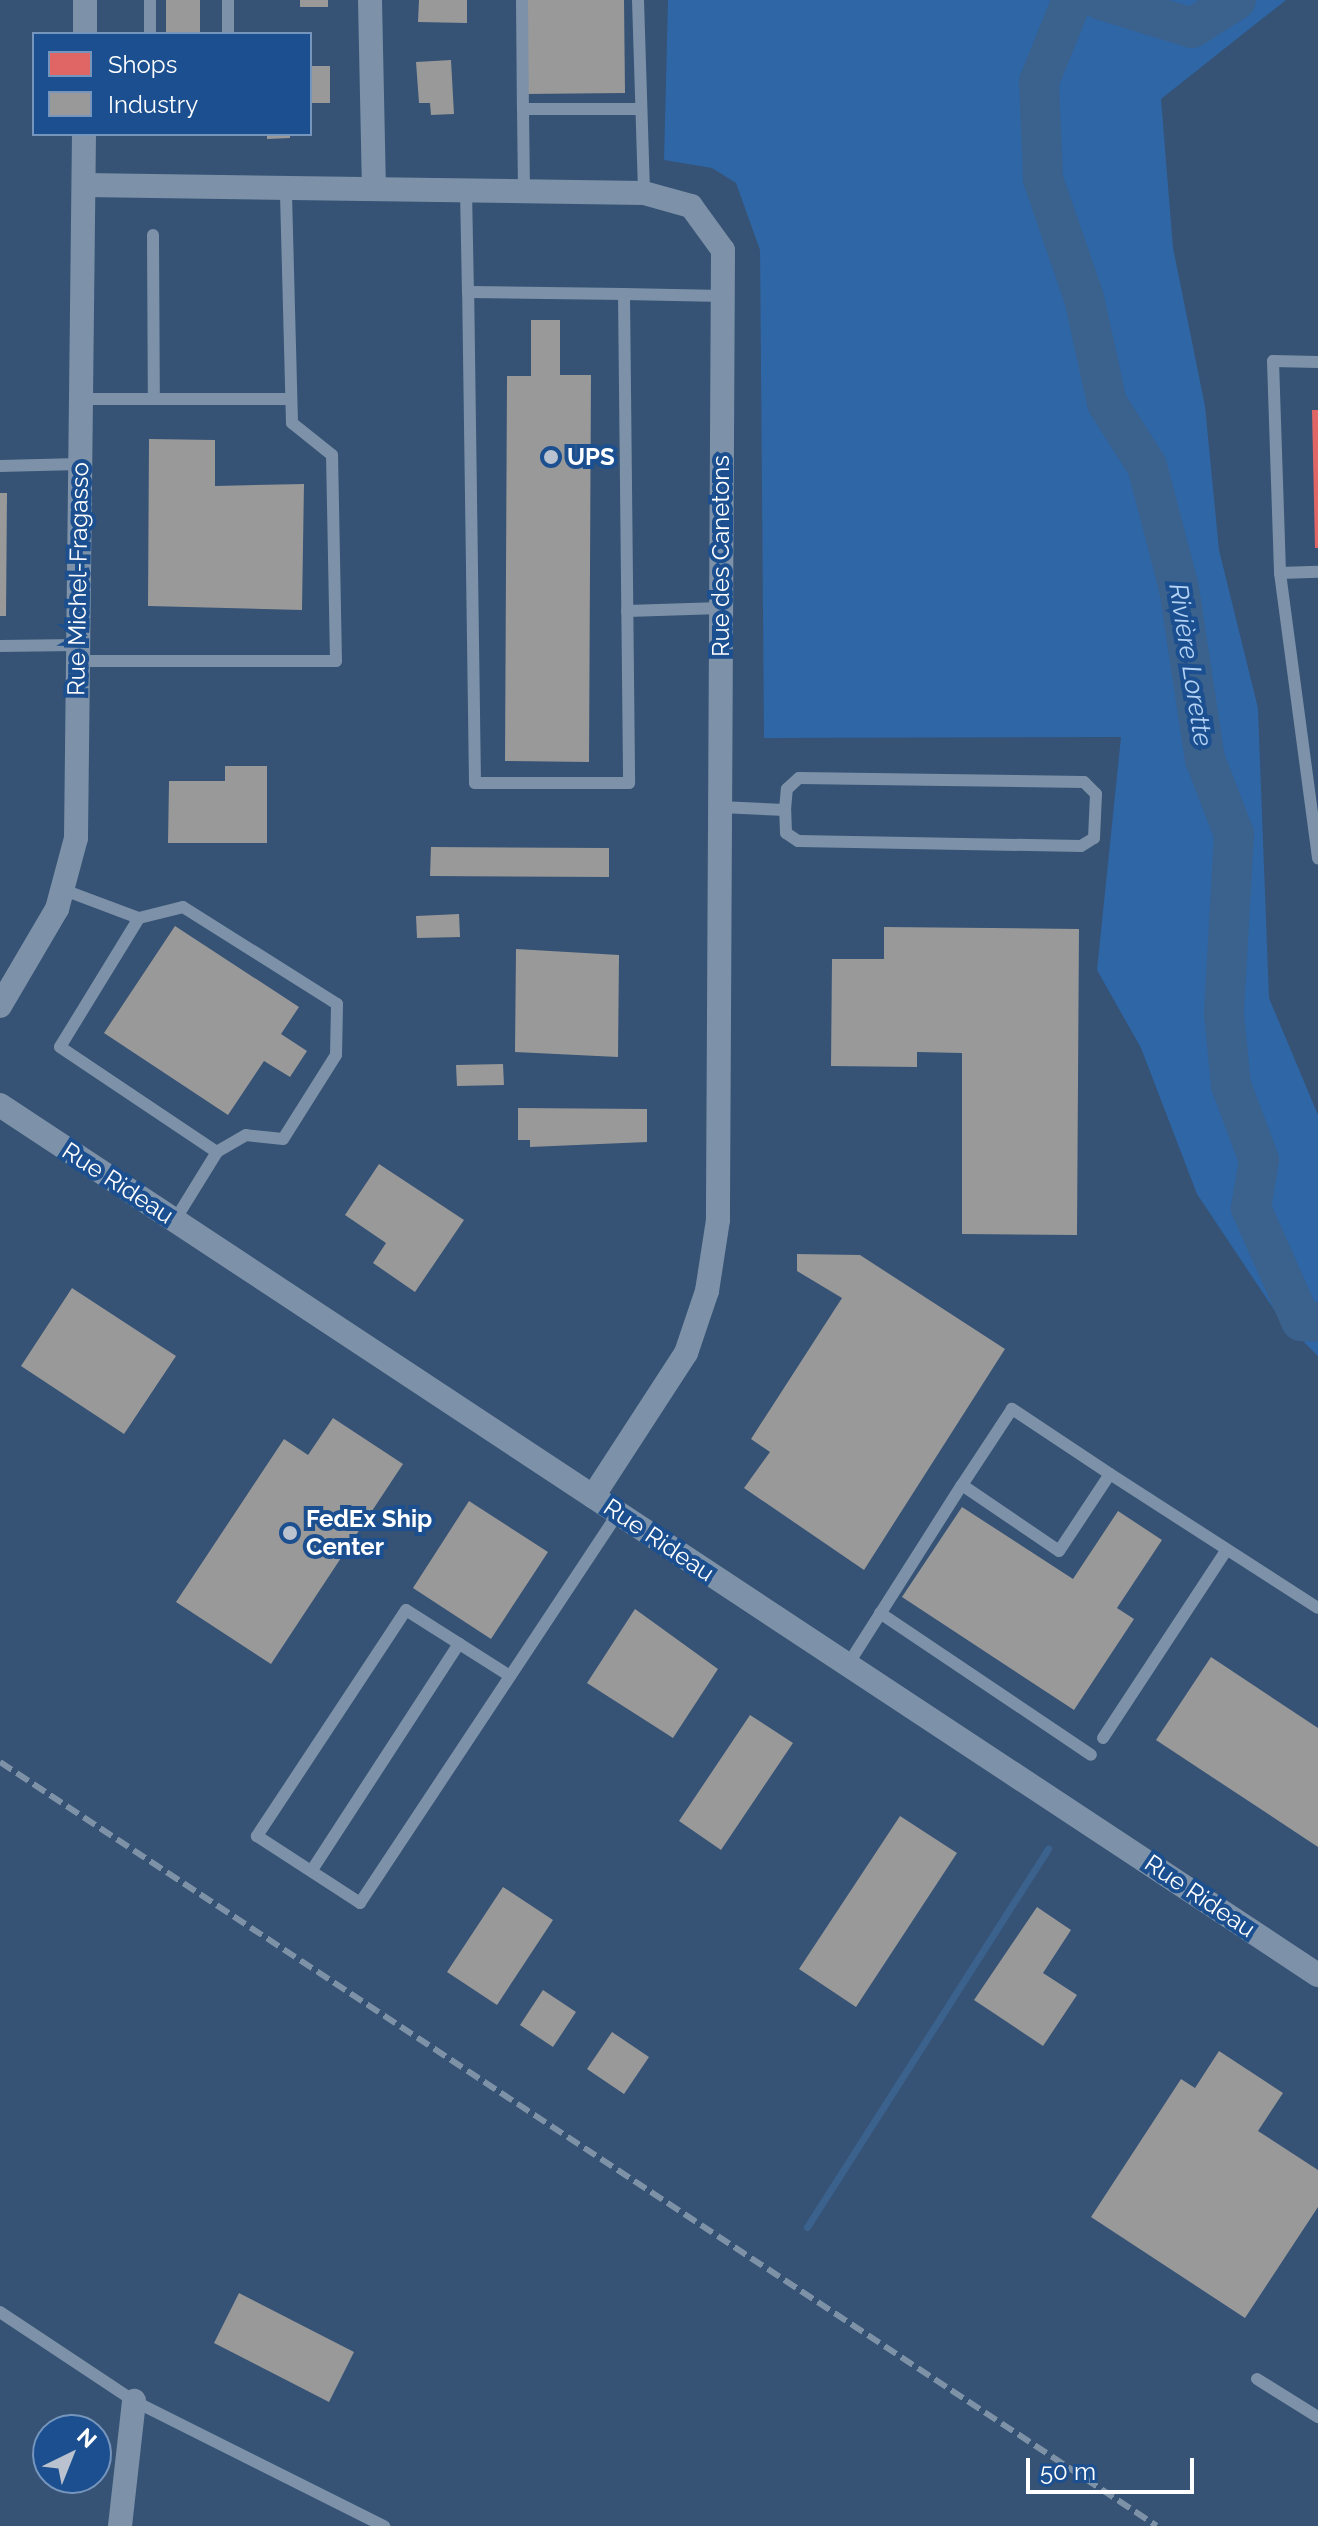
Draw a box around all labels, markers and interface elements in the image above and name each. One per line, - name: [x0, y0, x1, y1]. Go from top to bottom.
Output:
- legend: [32, 32, 312, 136]
- text: Shops: [108, 50, 177, 79]
- text: Industry: [108, 90, 198, 119]
- place label: UPS: [567, 443, 615, 471]
- marker: UPS: [542, 448, 560, 466]
- street label: Rue des Canetons: [707, 455, 735, 657]
- street label: Rue Michel-Fragasso: [62, 462, 94, 696]
- water label: Rivière Lorette: [1162, 581, 1218, 749]
- street label: Rue Rideau: [57, 1136, 179, 1230]
- street label: Rue Rideau: [598, 1493, 720, 1587]
- place label: FedEx Ship Center: [306, 1505, 432, 1561]
- marker: FedEx Ship Center: [281, 1524, 299, 1542]
- street label: Rue Rideau: [1139, 1849, 1261, 1943]
- north arrow: [32, 2414, 112, 2494]
- text: N: [72, 2423, 102, 2453]
- scale bar: [1030, 2442, 1198, 2492]
- text: 50 m: [1040, 2457, 1096, 2486]

